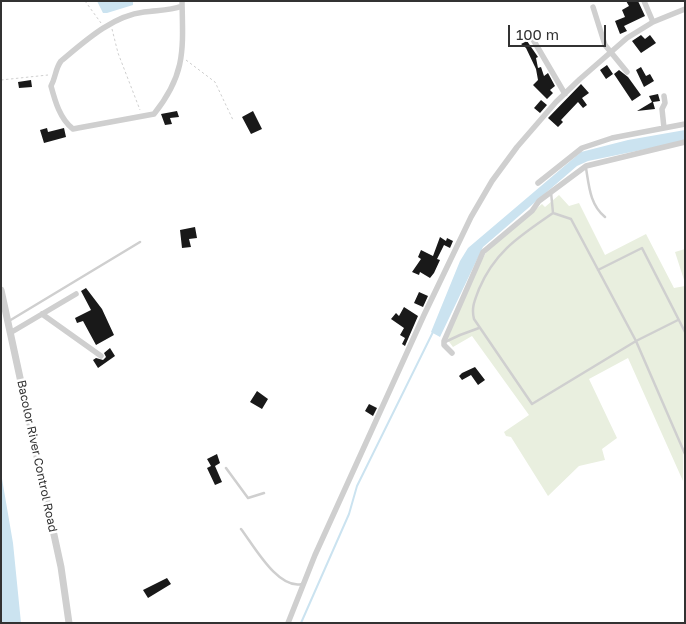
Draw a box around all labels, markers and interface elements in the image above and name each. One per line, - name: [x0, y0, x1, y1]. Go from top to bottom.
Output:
- scale bar: [511, 15, 608, 47]
- text: 100 m: [516, 25, 559, 43]
- street label: Bacolor River Control Road: [14, 379, 60, 533]

